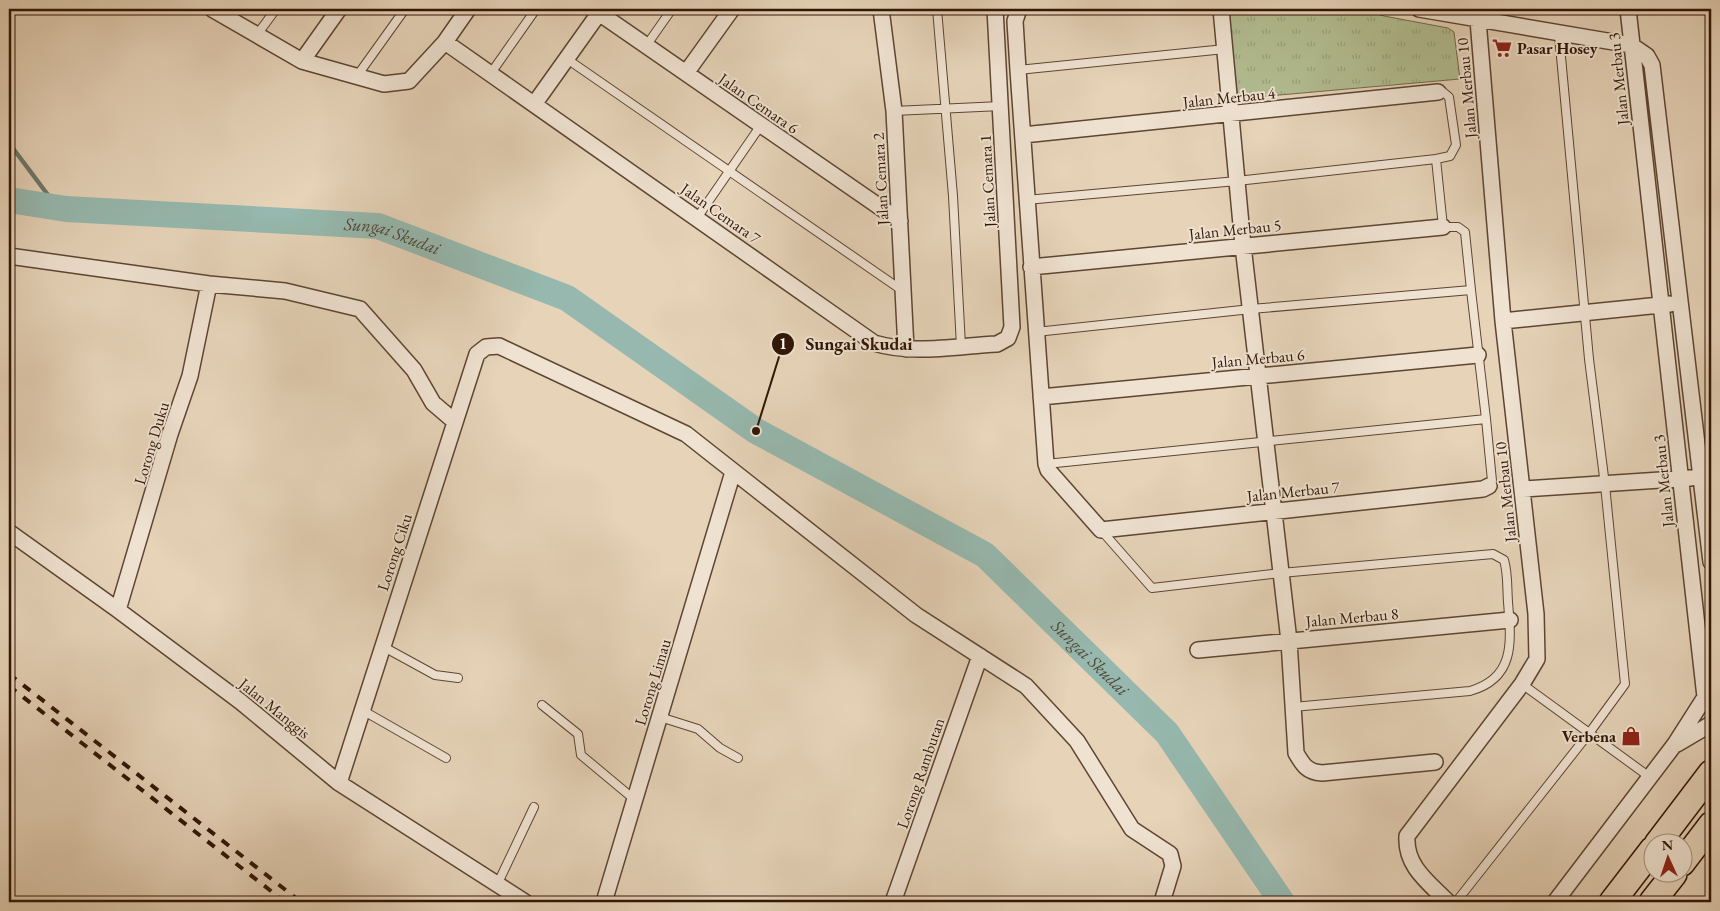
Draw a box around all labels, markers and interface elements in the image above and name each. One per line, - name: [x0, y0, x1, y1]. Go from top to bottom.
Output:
- street label: Jalan Merbau 3: [1603, 31, 1634, 128]
- street label: Jalan Merbau 10: [1452, 37, 1482, 141]
- supermarket icon: Pasar Hosey: [1491, 37, 1513, 59]
- place label: Pasar Hosey: [1517, 38, 1598, 59]
- street label: Jalan Cemara 6: [713, 67, 803, 139]
- street label: Jalan Merbau 4: [1180, 82, 1277, 113]
- street label: Jalan Cemara 2: [868, 132, 894, 228]
- street label: Jalan Cemara 1: [975, 134, 1001, 230]
- street label: Jalan Cemara 7: [675, 177, 765, 249]
- water label: Sungai Skudai: [342, 212, 444, 260]
- street label: Jalan Merbau 5: [1186, 214, 1282, 245]
- callout: Sungai Skudai: [770, 327, 922, 360]
- text: Sungai Skudai: [805, 332, 913, 355]
- text: 1: [779, 334, 787, 353]
- street label: Jalan Merbau 6: [1209, 344, 1306, 373]
- street label: Lorong Duku: [129, 399, 174, 487]
- street label: Jalan Merbau 3: [1648, 433, 1679, 530]
- street label: Jalan Merbau 10: [1490, 440, 1521, 545]
- street label: Jalan Merbau 7: [1244, 476, 1341, 507]
- street label: Lorong Ciku: [372, 510, 417, 594]
- street label: Jalan Merbau 8: [1303, 603, 1400, 632]
- water label: Sungai Skudai: [1046, 614, 1135, 701]
- street label: Lorong Limau: [629, 636, 676, 728]
- street label: Jalan Manggis: [233, 672, 315, 743]
- street label: Lorong Rambutan: [892, 714, 949, 831]
- shop icon: Verbena: [1620, 725, 1642, 747]
- place label: Verbena: [1562, 726, 1617, 747]
- north arrow: [1642, 834, 1692, 884]
- text: N: [1661, 836, 1674, 854]

